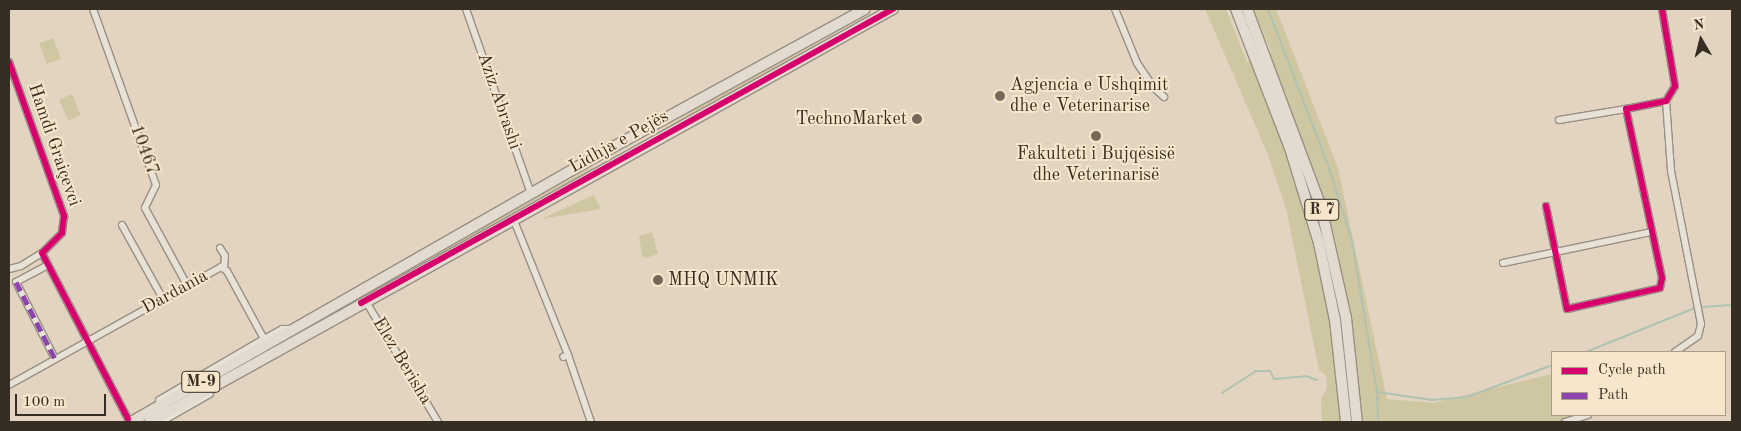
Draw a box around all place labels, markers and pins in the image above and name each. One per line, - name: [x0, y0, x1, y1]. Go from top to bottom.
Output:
- place label: Agjencia e Ushqimit dhe e Veterinarise: [1010, 75, 1168, 118]
- marker: Agjencia e Ushqimit dhe e Veterinarise: [994, 90, 1006, 102]
- place label: TechnoMarket: [796, 108, 907, 130]
- marker: TechnoMarket: [911, 113, 923, 125]
- marker: Fakulteti i Bujqësisë dhe Veterinarisë: [1090, 130, 1102, 142]
- place label: Fakulteti i Bujqësisë dhe Veterinarisë: [1017, 144, 1175, 186]
- place label: MHQ UNMIK: [668, 269, 779, 291]
- marker: MHQ UNMIK: [652, 274, 664, 286]

